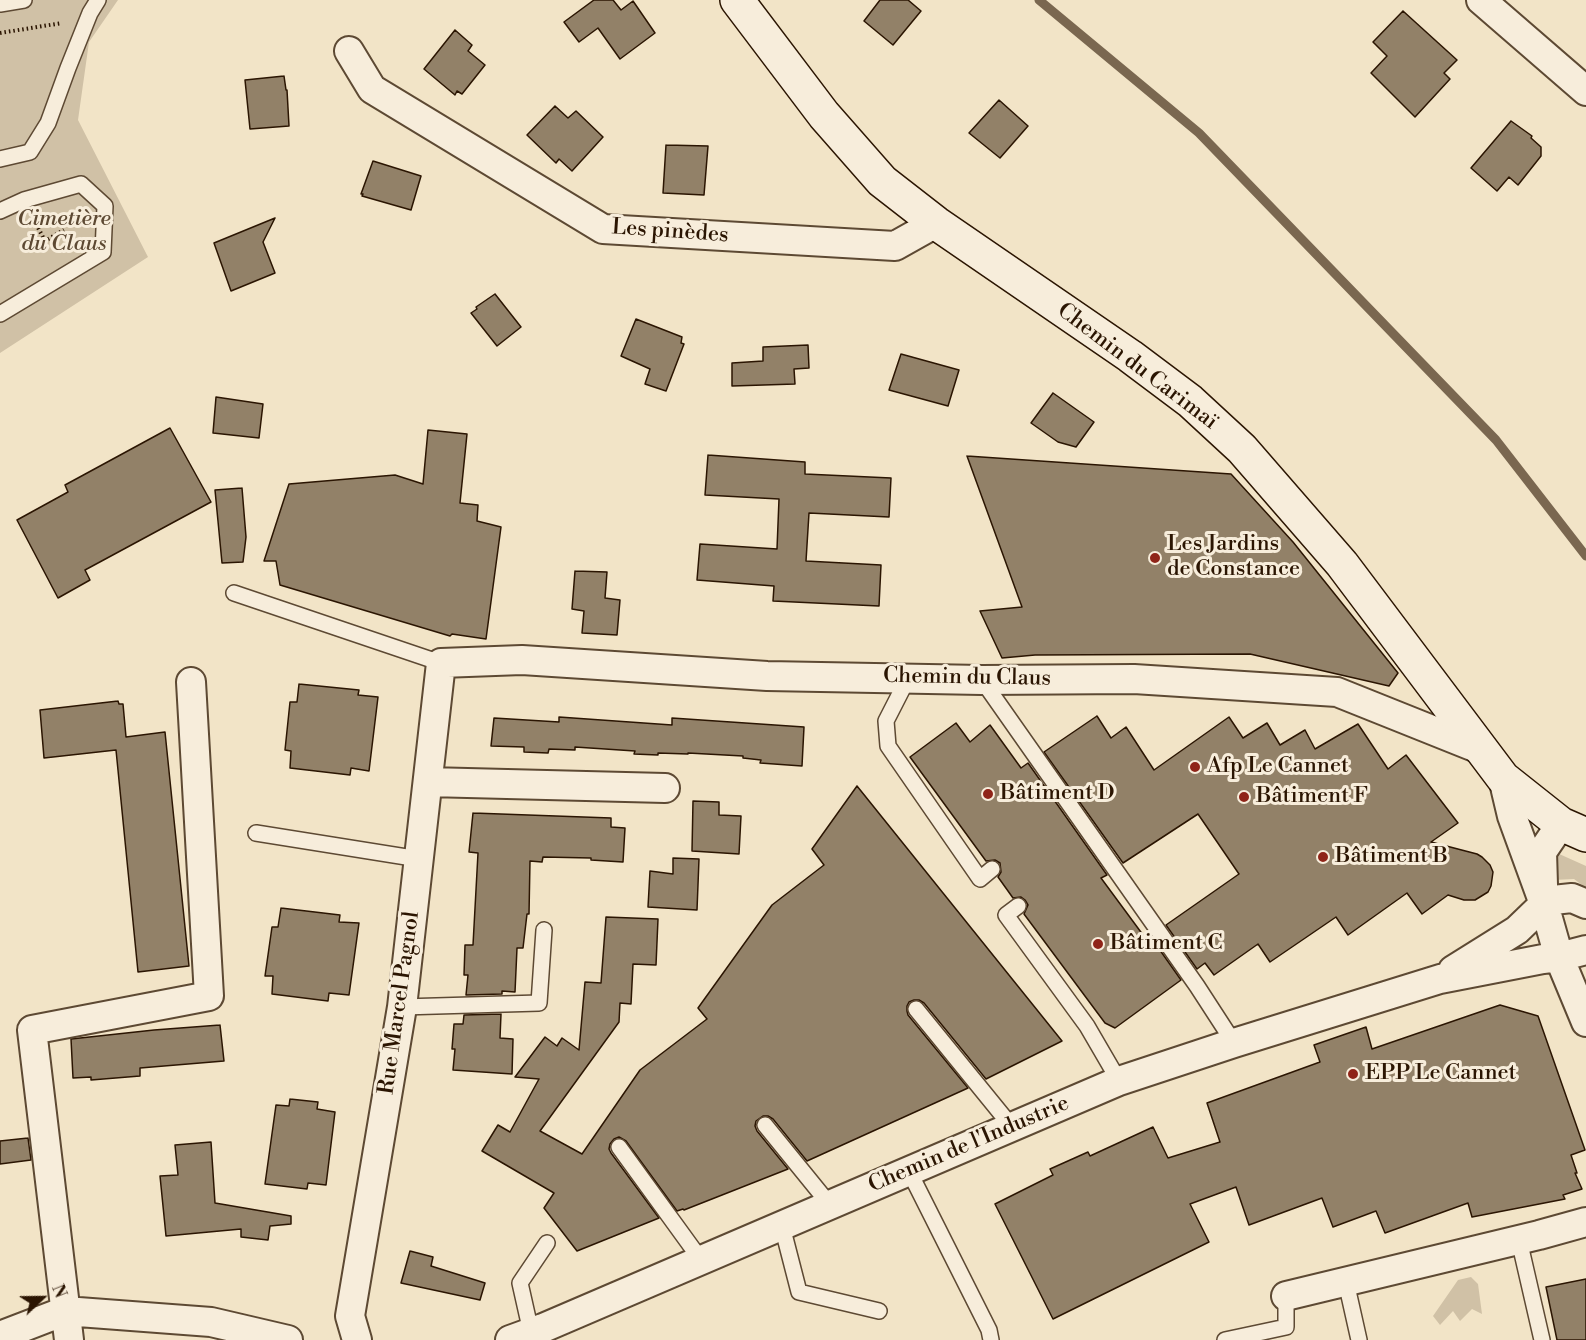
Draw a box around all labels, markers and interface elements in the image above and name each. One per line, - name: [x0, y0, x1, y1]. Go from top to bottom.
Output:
- park label: Cimetière du Claus: [17, 207, 111, 258]
- street label: Les pinèdes: [611, 215, 729, 249]
- street label: Chemin du Carimaï: [1052, 298, 1222, 436]
- place label: Les Jardins de Constance: [1167, 532, 1300, 584]
- marker: Les Jardins de Constance: [1148, 551, 1162, 565]
- street label: Chemin du Claus: [883, 663, 1051, 693]
- place label: Afp Le Cannet: [1207, 754, 1349, 780]
- marker: Afp Le Cannet: [1188, 760, 1202, 774]
- place label: Bâtiment D: [1000, 781, 1115, 807]
- place label: Bâtiment F: [1256, 784, 1368, 810]
- marker: Bâtiment D: [981, 787, 995, 801]
- marker: Bâtiment F: [1237, 790, 1251, 804]
- place label: Bâtiment B: [1335, 844, 1448, 870]
- marker: Bâtiment B: [1316, 850, 1330, 864]
- street label: Rue Marcel Pagnol: [374, 910, 426, 1096]
- place label: Bâtiment C: [1110, 931, 1223, 957]
- marker: Bâtiment C: [1091, 937, 1105, 951]
- place label: EPP Le Cannet: [1365, 1061, 1516, 1087]
- marker: EPP Le Cannet: [1346, 1067, 1360, 1081]
- street label: Chemin de l'Industrie: [865, 1091, 1073, 1199]
- north arrow: [12, 1268, 72, 1328]
- text: N: [47, 1282, 70, 1301]

